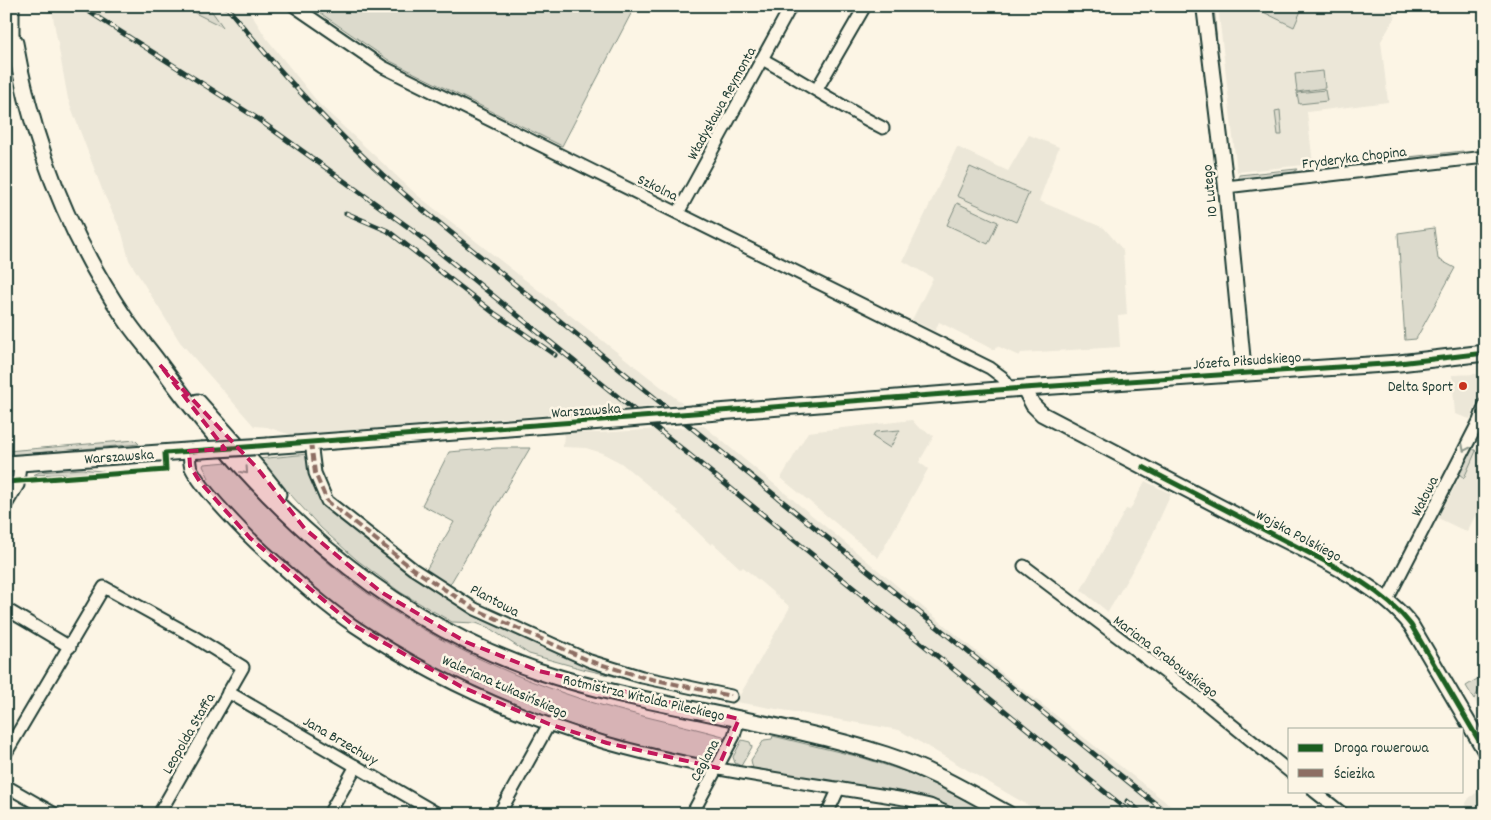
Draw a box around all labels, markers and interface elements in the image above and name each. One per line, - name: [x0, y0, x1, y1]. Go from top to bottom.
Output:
- street label: Władysława Reymonta: [683, 43, 763, 165]
- street label: Fryderyka Chopina: [1301, 142, 1409, 176]
- street label: 10 Lutego: [1197, 163, 1225, 218]
- street label: Szkolna: [633, 170, 682, 208]
- street label: Józefa Piłsudskiego: [1192, 347, 1302, 377]
- place label: Delta Sport: [1388, 377, 1453, 399]
- marker: Delta Sport: [1457, 380, 1469, 392]
- street label: Warszawska: [551, 399, 622, 425]
- one-way arrow: [1461, 443, 1472, 452]
- street label: Warszawska: [84, 445, 155, 471]
- one-way arrow: [239, 466, 248, 475]
- street label: Wałowa: [1406, 472, 1446, 521]
- street label: Wojska Polskiego: [1251, 505, 1345, 569]
- street label: Plantowa: [465, 580, 524, 624]
- street label: Mariana Grabowskiego: [1108, 611, 1222, 705]
- street label: Waleriana Łukasińskiego: [438, 650, 571, 726]
- street label: Rotmistrza Witolda Pileckiego: [561, 670, 727, 728]
- street label: Leopolda Staffa: [158, 688, 222, 779]
- street label: Jana Brzechwy: [298, 711, 382, 773]
- legend: [1288, 728, 1464, 792]
- street label: Ceglana: [685, 735, 727, 786]
- text: Droga rowerowa: [1334, 738, 1429, 760]
- text: Ścieżka: [1334, 764, 1375, 786]

